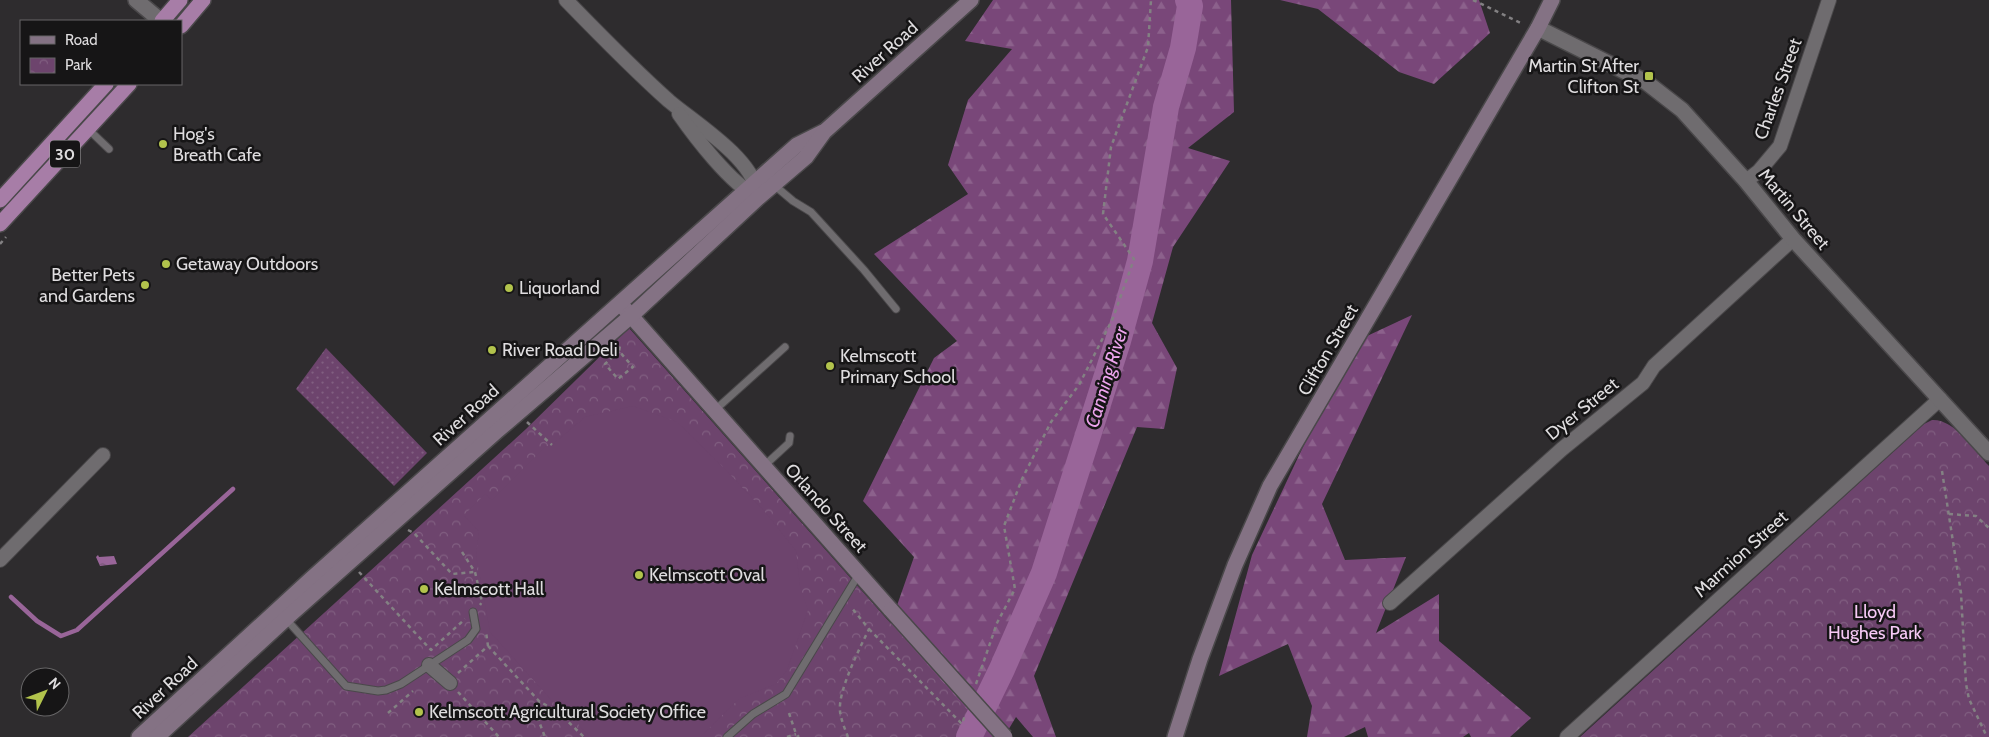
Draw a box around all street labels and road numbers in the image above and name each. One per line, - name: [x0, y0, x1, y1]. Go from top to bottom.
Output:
- street label: River Road: [847, 17, 923, 87]
- street label: Charles Street: [1749, 35, 1807, 143]
- road number: 30: [50, 140, 80, 168]
- street label: Martin Street: [1754, 164, 1834, 254]
- street label: Clifton Street: [1293, 301, 1363, 399]
- street label: Dyer Street: [1541, 373, 1623, 445]
- street label: River Road: [428, 380, 504, 450]
- street label: Orlando Street: [780, 459, 872, 557]
- street label: Marmion Street: [1690, 506, 1792, 602]
- street label: River Road: [128, 652, 202, 724]

